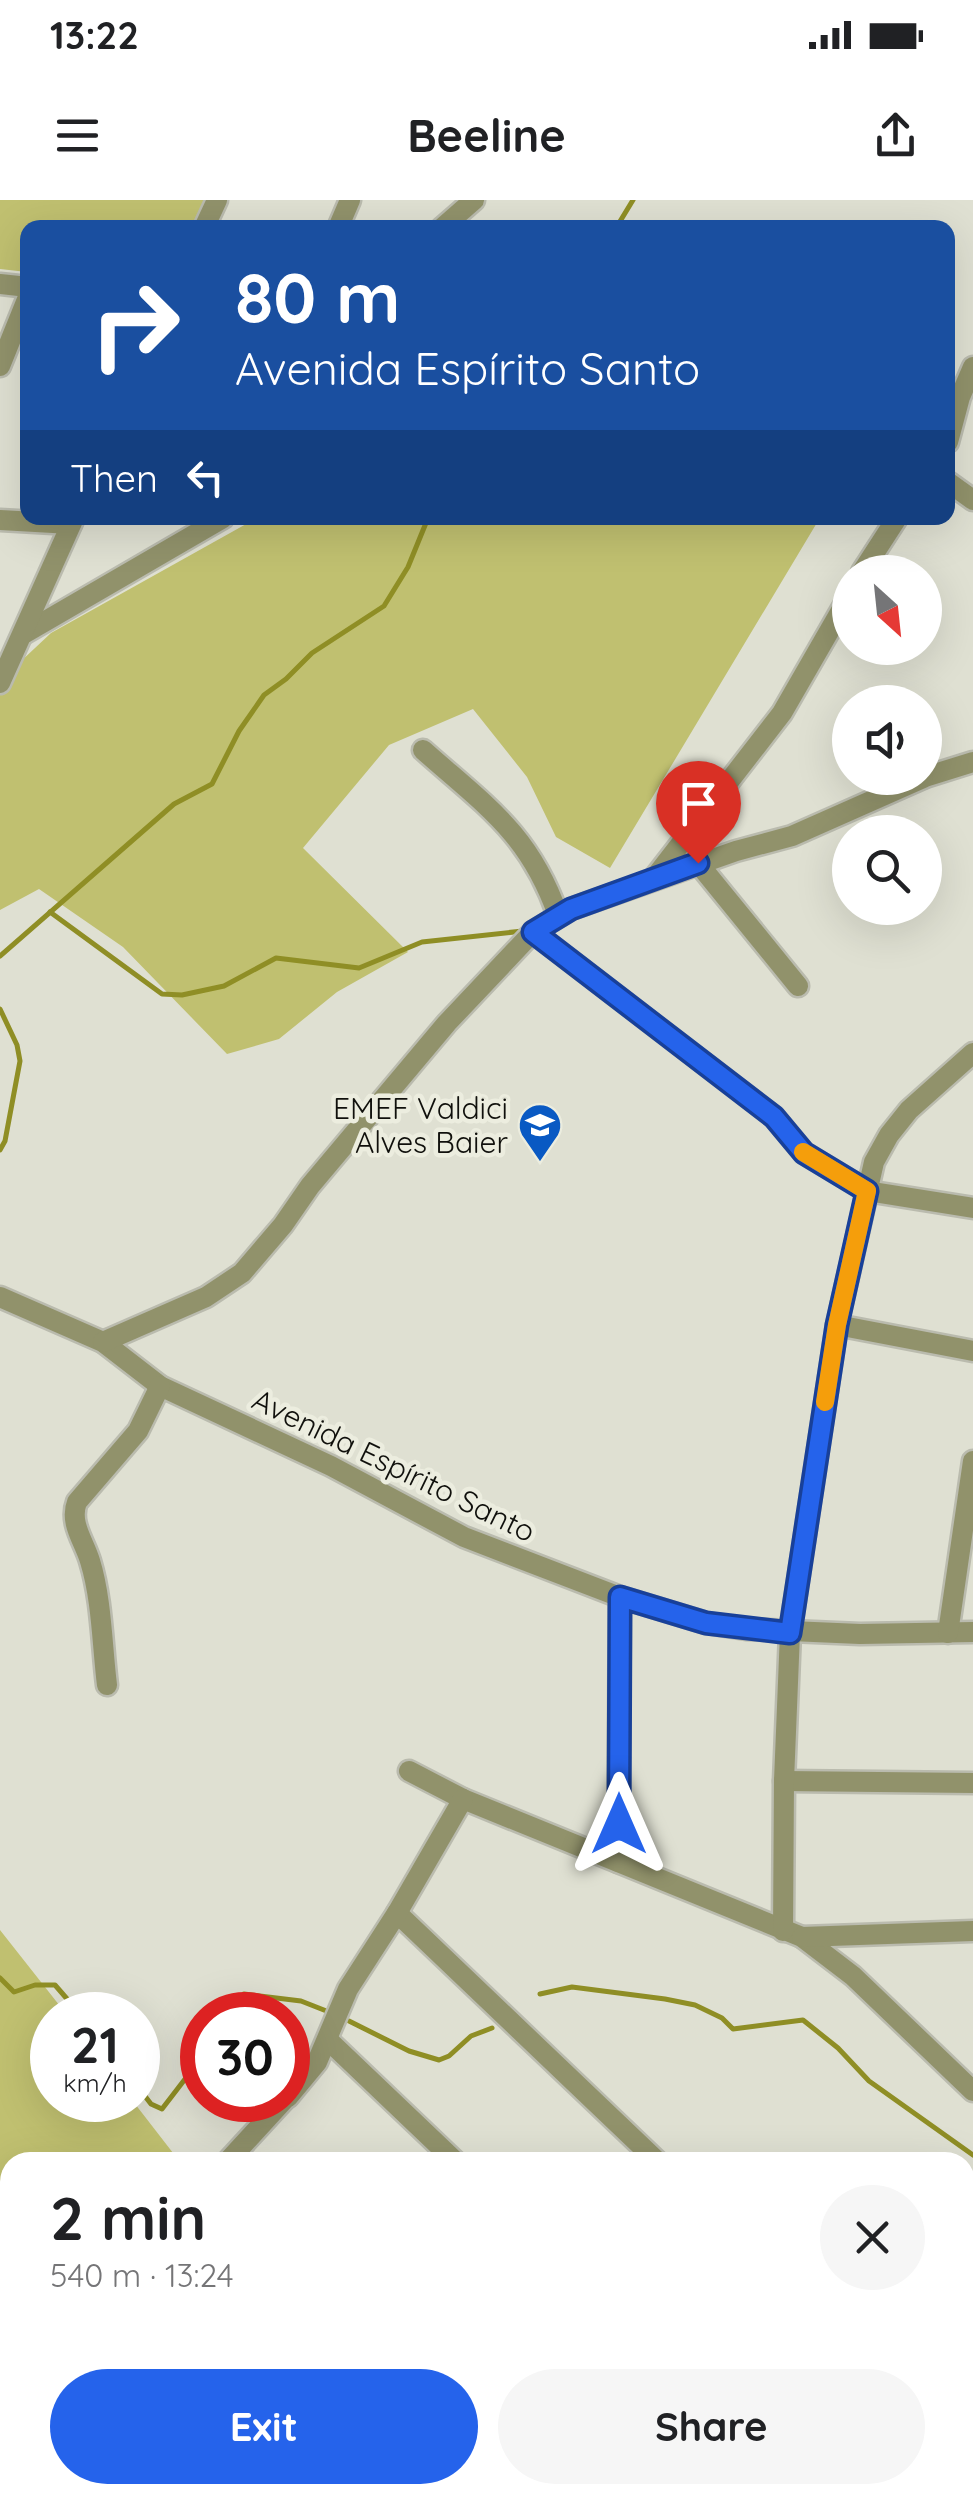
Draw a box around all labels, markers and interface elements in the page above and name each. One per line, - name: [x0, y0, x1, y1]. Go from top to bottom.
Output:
- text: 13:22: [50, 11, 139, 59]
- text: Beeline: [407, 107, 566, 163]
- icon: menu: [50, 108, 105, 163]
- icon: share: [868, 108, 923, 163]
- text: 80 m: [235, 253, 400, 341]
- icon: right: [70, 260, 200, 390]
- text: Avenida Espírito Santo: [235, 340, 700, 396]
- icon: left: [178, 450, 233, 505]
- text: Then: [70, 454, 158, 502]
- north arrow: [832, 555, 942, 665]
- map controls: [832, 555, 942, 925]
- button: sound: [832, 685, 942, 795]
- pin: [656, 761, 741, 864]
- icon: arrive: [671, 776, 726, 831]
- button: search: [832, 815, 942, 925]
- place label: EMEF Valdici Alves Baier: [333, 1089, 508, 1161]
- school or university icon: EMEF Valdici Alves Baier: [517, 1102, 563, 1163]
- street label: Avenida Espírito Santo: [246, 1380, 542, 1550]
- position arrow: [567, 1772, 671, 1876]
- speed limit sign: 30: [180, 1992, 310, 2122]
- text: 21: [71, 2013, 119, 2076]
- text: km/h: [63, 2067, 127, 2098]
- text: 2 min: [50, 2180, 206, 2255]
- button: close: [820, 2185, 925, 2290]
- text: 540 m · 13:24: [50, 2255, 234, 2295]
- button: Exit: [50, 2369, 478, 2484]
- button: Share: [498, 2369, 925, 2484]

